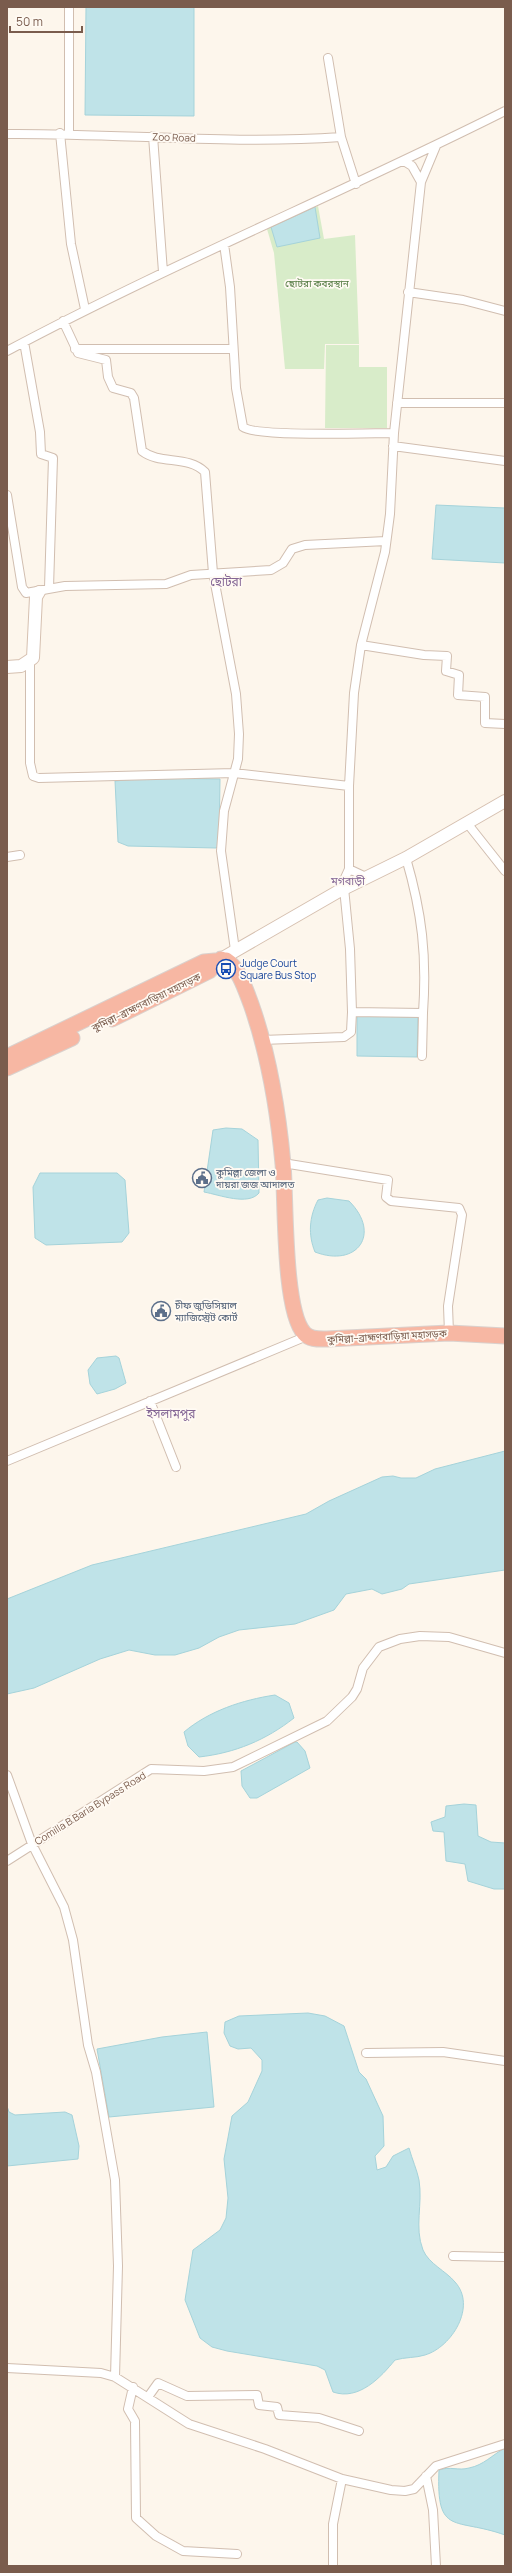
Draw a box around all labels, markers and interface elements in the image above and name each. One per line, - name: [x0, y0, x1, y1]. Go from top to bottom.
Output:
- scale bar: [10, 8, 82, 34]
- text: 50 m: [16, 13, 43, 30]
- street label: Zoo Road: [152, 129, 196, 145]
- park label: ছোটরা কবরস্থান: [285, 276, 350, 290]
- district label: ছোটরা: [210, 573, 243, 590]
- district label: মগবাড়ী: [330, 873, 366, 888]
- place label: Judge Court Square Bus Stop: [240, 956, 316, 982]
- bus stop icon: Judge Court Square Bus Stop: [215, 958, 237, 980]
- street label: কুমিল্লা–ব্রাহ্মণবাড়িয়া মহাসড়ক: [88, 969, 204, 1035]
- place label: কুমিল্লা জেলা ও দায়রা জজ আদালত: [215, 1165, 295, 1191]
- public building icon: কুমিল্লা জেলা ও দায়রা জজ আদালত: [191, 1167, 213, 1189]
- place label: চীফ জুডিসিয়াল ম্যাজিস্ট্রেট কোর্ট: [174, 1298, 238, 1324]
- public building icon: চীফ জুডিসিয়াল ম্যাজিস্ট্রেট কোর্ট: [150, 1300, 172, 1322]
- street label: কুমিল্লা–ব্রাহ্মণবাড়িয়া মহাসড়ক: [326, 1326, 448, 1346]
- district label: ইসলামপুর: [146, 1405, 196, 1422]
- street label: Comilla B.Baria Bypass Road: [32, 1768, 148, 1848]

